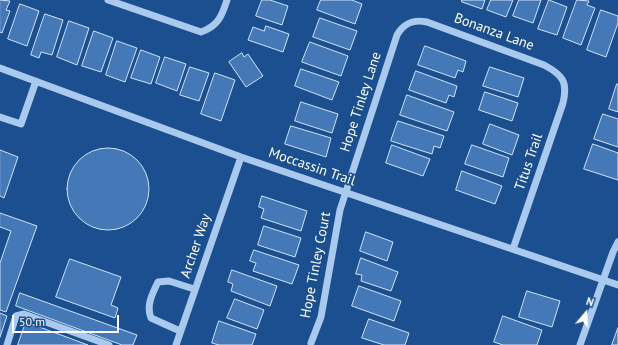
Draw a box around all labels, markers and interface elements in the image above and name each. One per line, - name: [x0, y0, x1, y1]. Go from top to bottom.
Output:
- street label: Bonanza Lane: [452, 10, 536, 54]
- street label: Hope Tinley Lane: [337, 50, 385, 154]
- street label: Titus Trail: [511, 131, 547, 193]
- street label: Moccassin Trail: [266, 144, 358, 190]
- street label: Hope Tinley Court: [297, 210, 335, 320]
- street label: Archer Way: [177, 212, 215, 280]
- north arrow: [566, 293, 606, 333]
- text: N: [584, 294, 596, 309]
- scale bar: [14, 307, 121, 333]
- text: 50 m: [19, 314, 45, 329]

